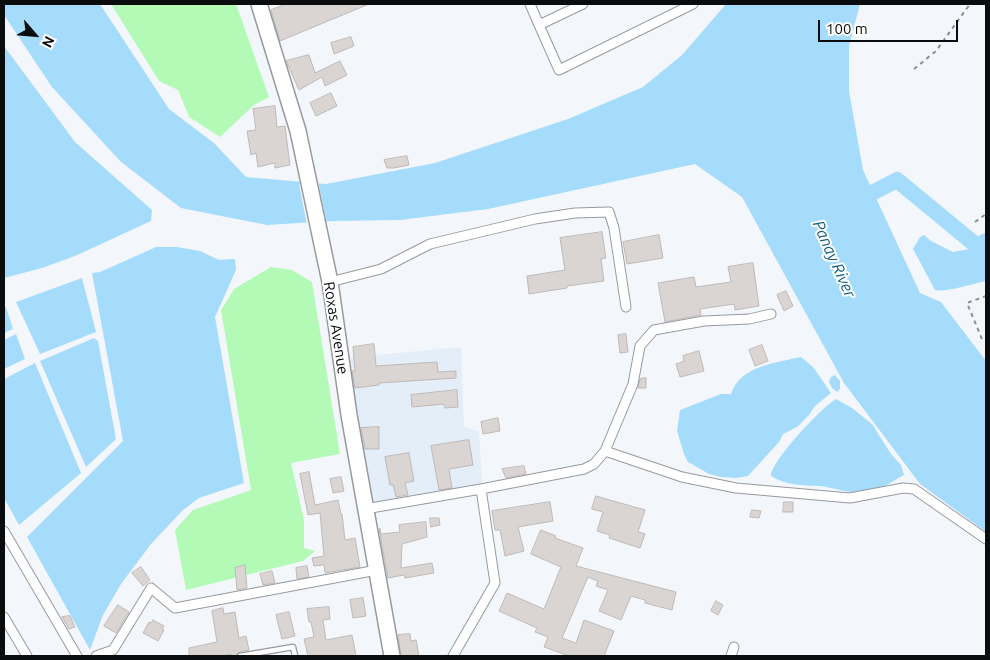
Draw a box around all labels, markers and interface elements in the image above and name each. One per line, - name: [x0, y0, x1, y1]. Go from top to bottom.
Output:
- north arrow: [10, 10, 60, 60]
- scale bar: [820, 10, 960, 42]
- text: 100 m: [826, 20, 868, 37]
- text: N: [39, 34, 58, 50]
- water label: Panay River: [808, 217, 860, 301]
- street label: Roxas Avenue: [320, 280, 352, 376]

